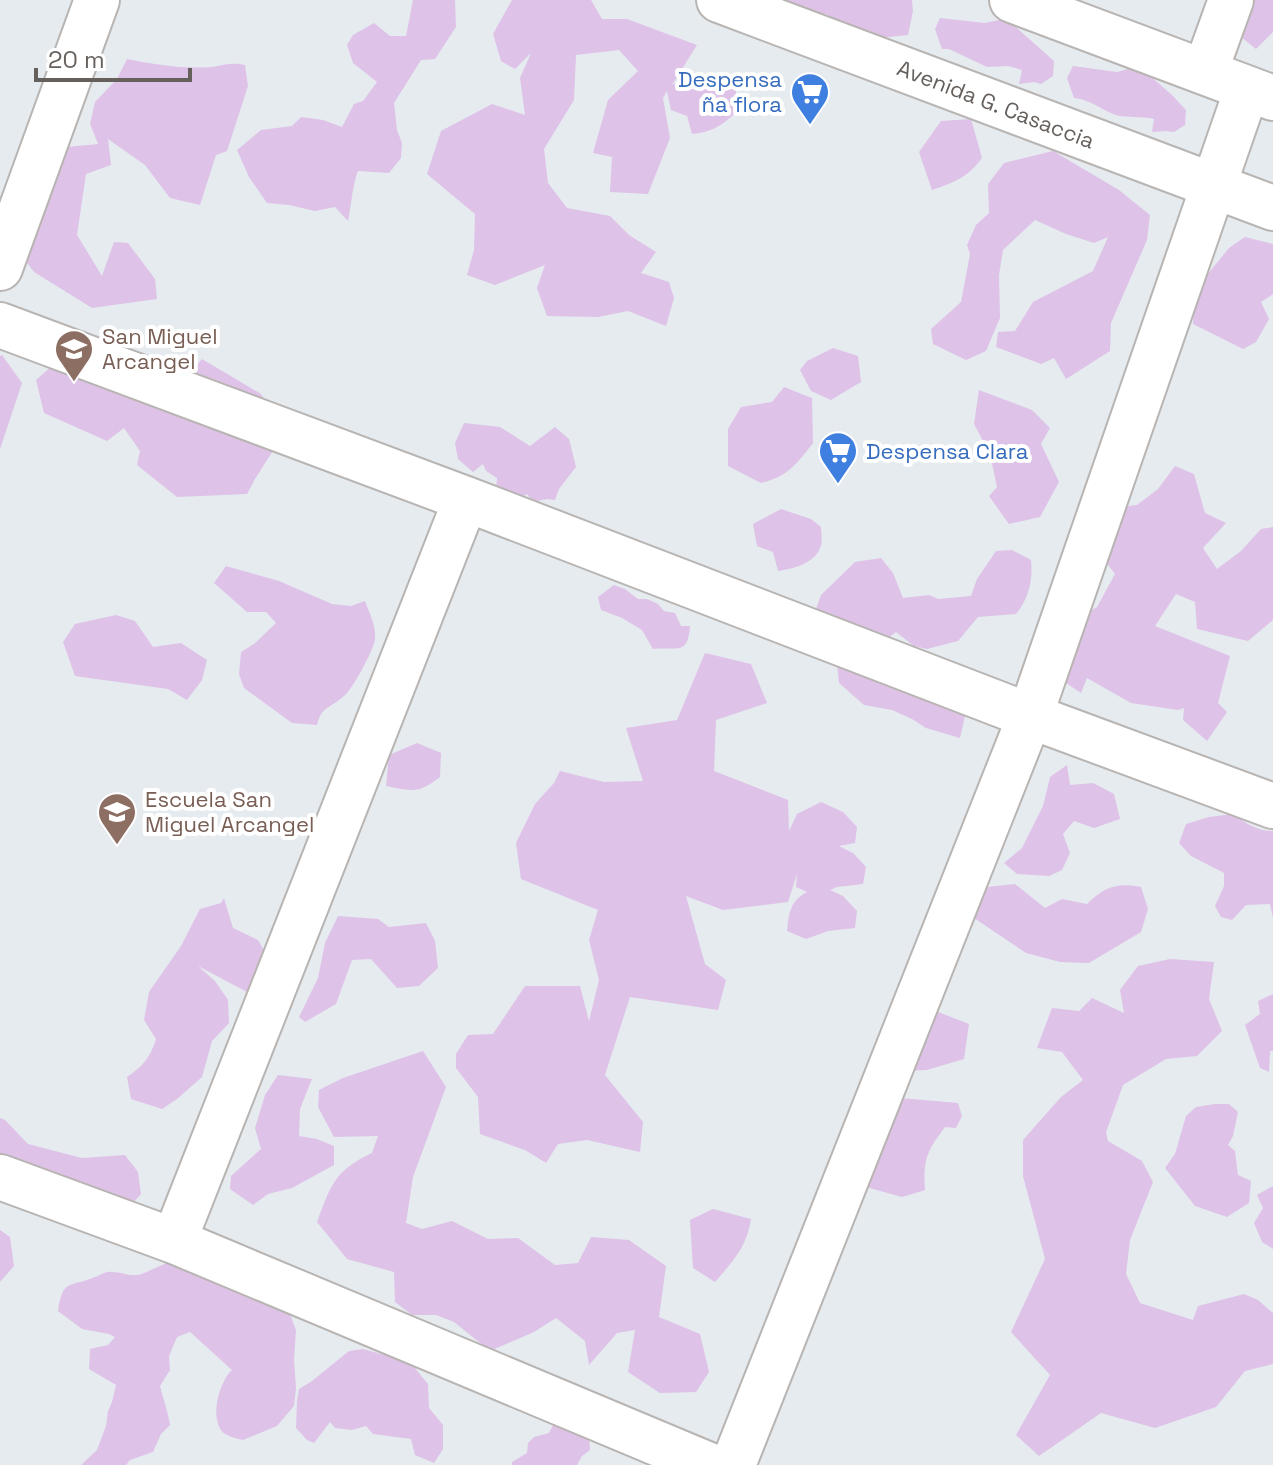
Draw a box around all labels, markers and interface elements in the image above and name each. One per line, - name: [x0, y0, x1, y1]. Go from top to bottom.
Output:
- scale bar: [36, 32, 190, 82]
- text: 20 m: [48, 44, 105, 75]
- street label: Avenida G. Casaccia: [893, 53, 1099, 155]
- place label: Despensa ña flora: [678, 65, 782, 118]
- supermarket icon: Despensa ña flora: [789, 71, 831, 126]
- place label: San Miguel Arcangel: [102, 322, 218, 375]
- school or university icon: San Miguel Arcangel: [53, 328, 95, 383]
- supermarket icon: Despensa Clara: [817, 430, 859, 485]
- place label: Despensa Clara: [866, 437, 1029, 465]
- place label: Escuela San Miguel Arcangel: [145, 785, 314, 838]
- school or university icon: Escuela San Miguel Arcangel: [96, 791, 138, 846]

